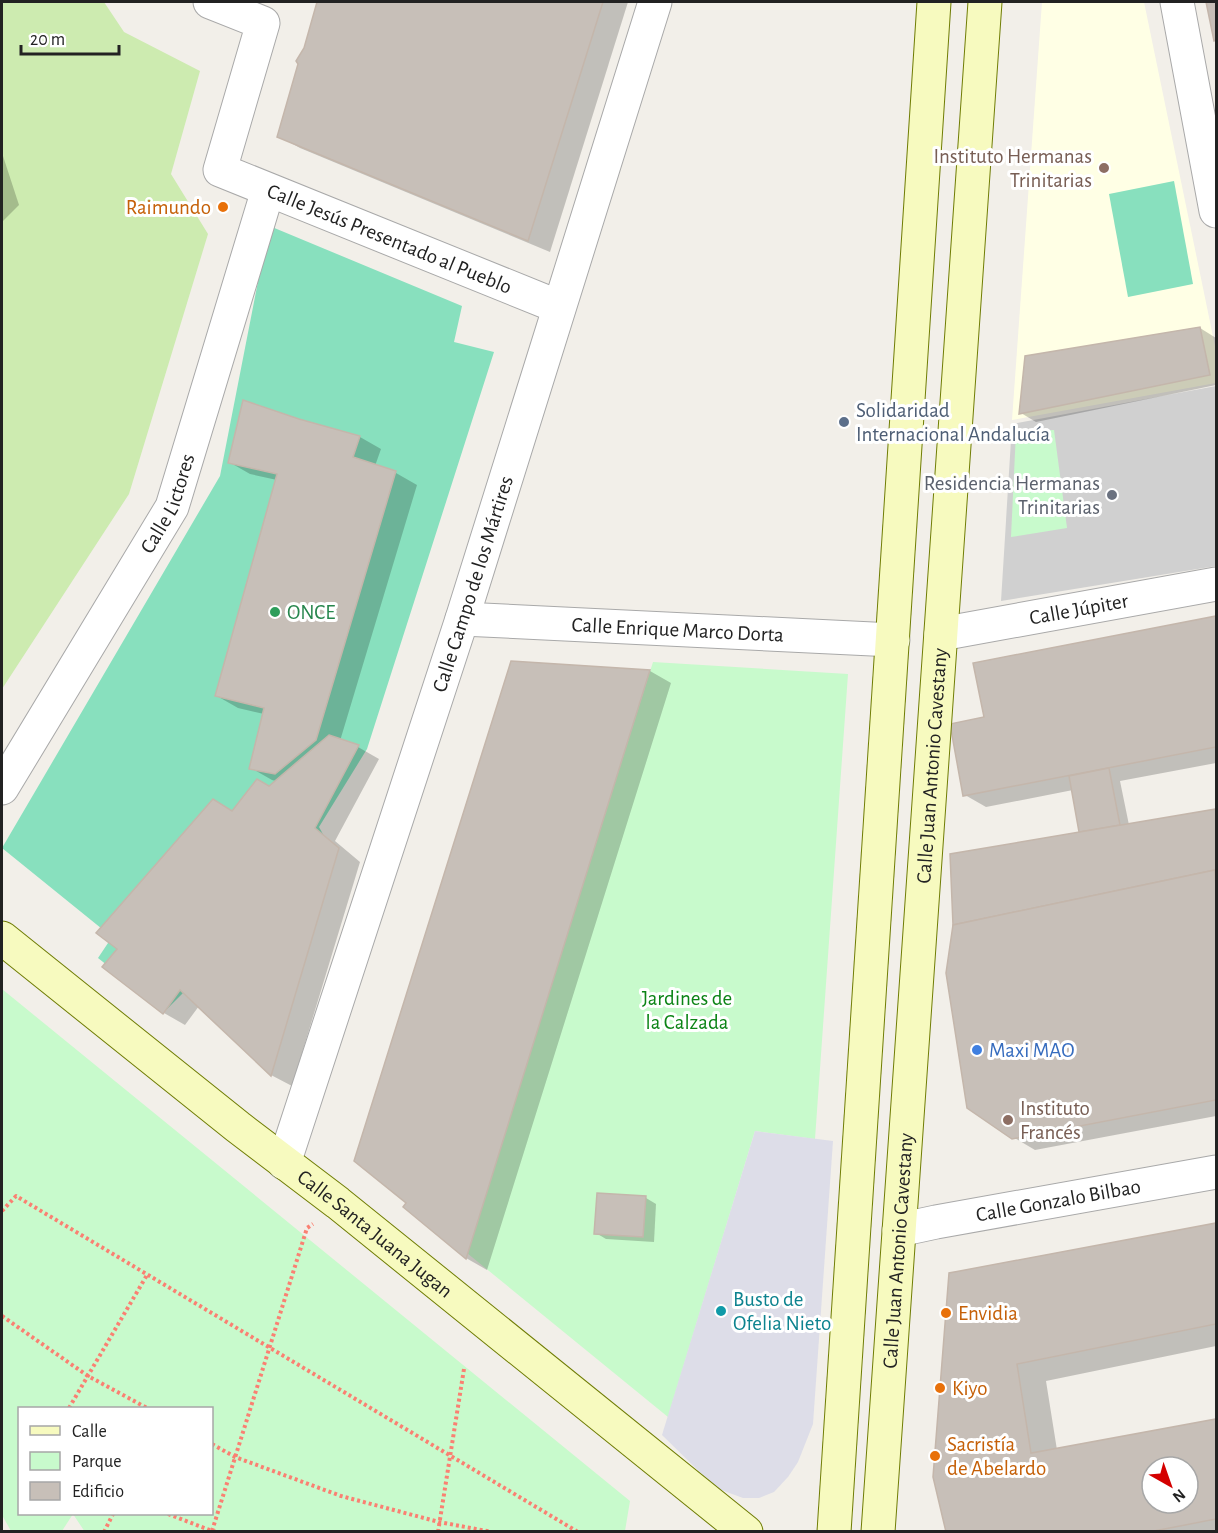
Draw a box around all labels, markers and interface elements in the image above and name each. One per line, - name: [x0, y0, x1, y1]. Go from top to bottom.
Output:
- scale bar: [21, 18, 118, 56]
- text: 20 m: [30, 31, 65, 49]
- place label: Instituto Hermanas Trinitarias: [934, 146, 1092, 191]
- marker: Instituto Hermanas Trinitarias: [1097, 161, 1111, 175]
- street label: Calle Jesús Presentado al Pueblo: [264, 180, 515, 298]
- place label: Raimundo: [126, 197, 211, 218]
- marker: Raimundo: [216, 200, 230, 214]
- place label: Solidaridad Internacional Andalucía: [856, 400, 1050, 445]
- marker: Solidaridad Internacional Andalucía: [837, 415, 851, 429]
- street label: Calle Lictores: [137, 451, 198, 557]
- place label: Residencia Hermanas Trinitarias: [924, 473, 1100, 518]
- street label: Calle Campo de los Mártires: [429, 474, 517, 695]
- marker: Residencia Hermanas Trinitarias: [1105, 488, 1119, 502]
- street label: Calle Júpiter: [1028, 590, 1130, 629]
- place label: ONCE: [287, 602, 335, 623]
- marker: ONCE: [268, 605, 282, 619]
- street label: Calle Enrique Marco Dorta: [571, 614, 785, 646]
- street label: Calle Juan Antonio Cavestany: [913, 647, 951, 884]
- park label: Jardines de la Calzada: [642, 988, 732, 1033]
- place label: Maxi MAO: [989, 1040, 1075, 1061]
- marker: Maxi MAO: [970, 1043, 984, 1057]
- place label: Instituto Francés: [1020, 1098, 1090, 1143]
- marker: Instituto Francés: [1001, 1113, 1015, 1127]
- street label: Calle Juan Antonio Cavestany: [879, 1132, 917, 1369]
- street label: Calle Santa Juana Jugan: [293, 1166, 456, 1302]
- street label: Calle Gonzalo Bilbao: [974, 1176, 1142, 1226]
- place label: Busto de Ofelia Nieto: [733, 1289, 831, 1334]
- place label: Envidia: [958, 1303, 1018, 1324]
- marker: Busto de Ofelia Nieto: [714, 1304, 728, 1318]
- marker: Envidia: [939, 1306, 953, 1320]
- place label: Kiyo: [952, 1378, 988, 1399]
- marker: Kiyo: [933, 1381, 947, 1395]
- legend: [18, 1407, 213, 1515]
- text: Calle: [72, 1423, 107, 1441]
- place label: Sacristía de Abelardo: [947, 1434, 1046, 1479]
- marker: Sacristía de Abelardo: [928, 1449, 942, 1463]
- text: Parque: [72, 1453, 121, 1471]
- north arrow: [1140, 1455, 1200, 1515]
- text: Edificio: [72, 1483, 124, 1501]
- text: N: [1170, 1486, 1188, 1505]

